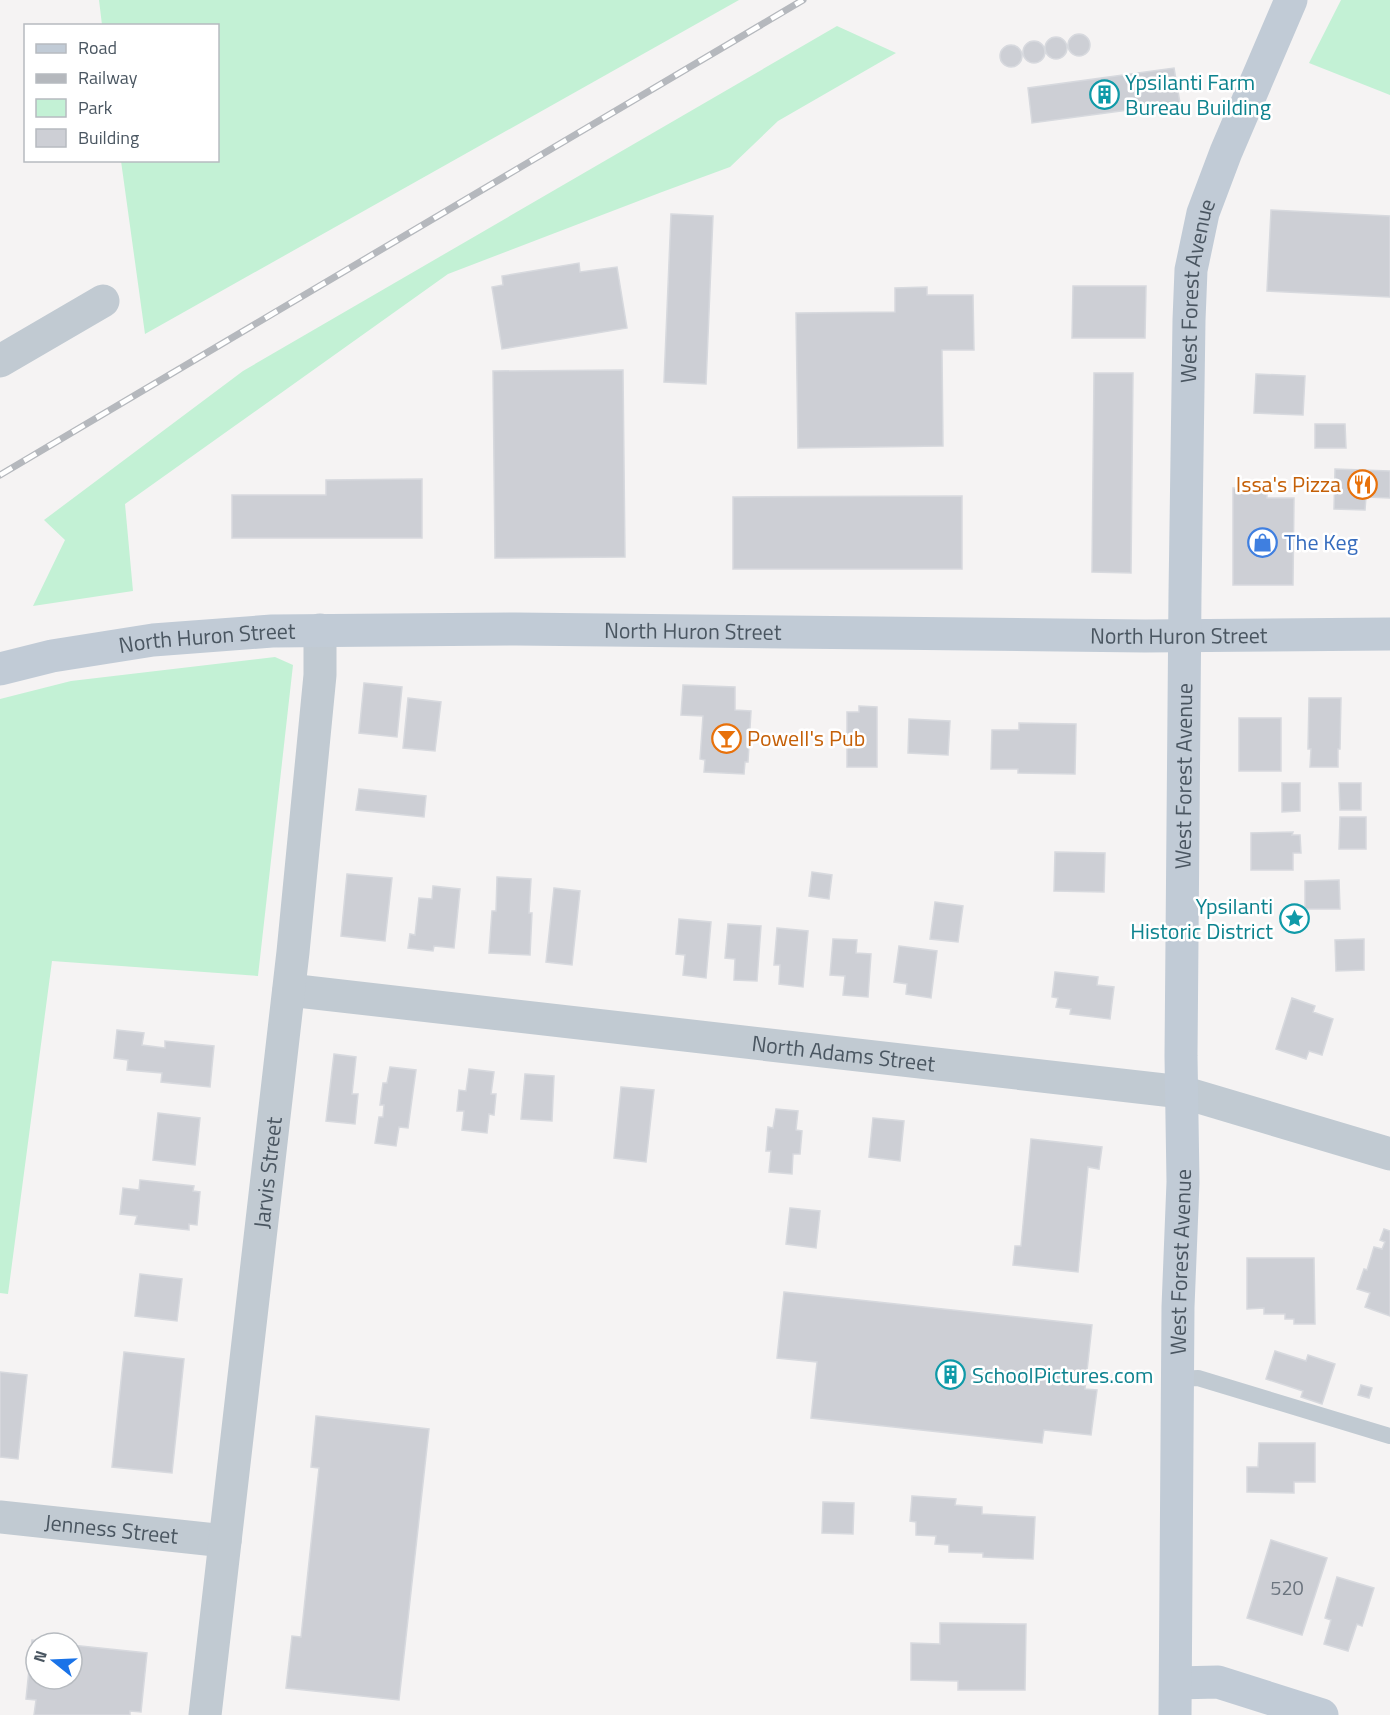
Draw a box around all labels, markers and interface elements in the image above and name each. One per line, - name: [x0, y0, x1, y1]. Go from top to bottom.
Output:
- legend: [24, 24, 219, 162]
- text: Road: [78, 34, 117, 61]
- text: Railway: [78, 64, 138, 91]
- place label: Ypsilanti Farm Bureau Building: [1125, 65, 1271, 124]
- building icon: Ypsilanti Farm Bureau Building: [1088, 79, 1120, 111]
- text: Park: [78, 94, 113, 121]
- text: Building: [78, 124, 139, 151]
- street label: West Forest Avenue: [1171, 193, 1224, 383]
- place label: Issa's Pizza: [1236, 467, 1341, 501]
- restaurant icon: Issa's Pizza: [1346, 468, 1378, 500]
- place label: The Keg: [1284, 525, 1358, 559]
- shop icon: The Keg: [1247, 526, 1279, 558]
- street label: North Huron Street: [604, 613, 782, 649]
- street label: North Huron Street: [116, 614, 296, 662]
- street label: North Huron Street: [1090, 618, 1268, 653]
- street label: West Forest Avenue: [1166, 683, 1201, 869]
- place label: Powell's Pub: [747, 721, 865, 755]
- bar icon: Powell's Pub: [710, 722, 742, 754]
- place label: Ypsilanti Historic District: [1130, 889, 1273, 948]
- place icon: Ypsilanti Historic District: [1278, 903, 1310, 935]
- street label: North Adams Street: [750, 1026, 937, 1081]
- street label: Jarvis Street: [244, 1115, 291, 1230]
- street label: West Forest Avenue: [1161, 1169, 1200, 1355]
- place label: SchoolPictures.com: [972, 1358, 1153, 1392]
- building icon: SchoolPictures.com: [935, 1359, 967, 1391]
- street label: Jenness Street: [43, 1505, 180, 1553]
- house number: 520: [1270, 1572, 1304, 1603]
- north arrow: [24, 1631, 84, 1691]
- text: N: [27, 1647, 53, 1665]

